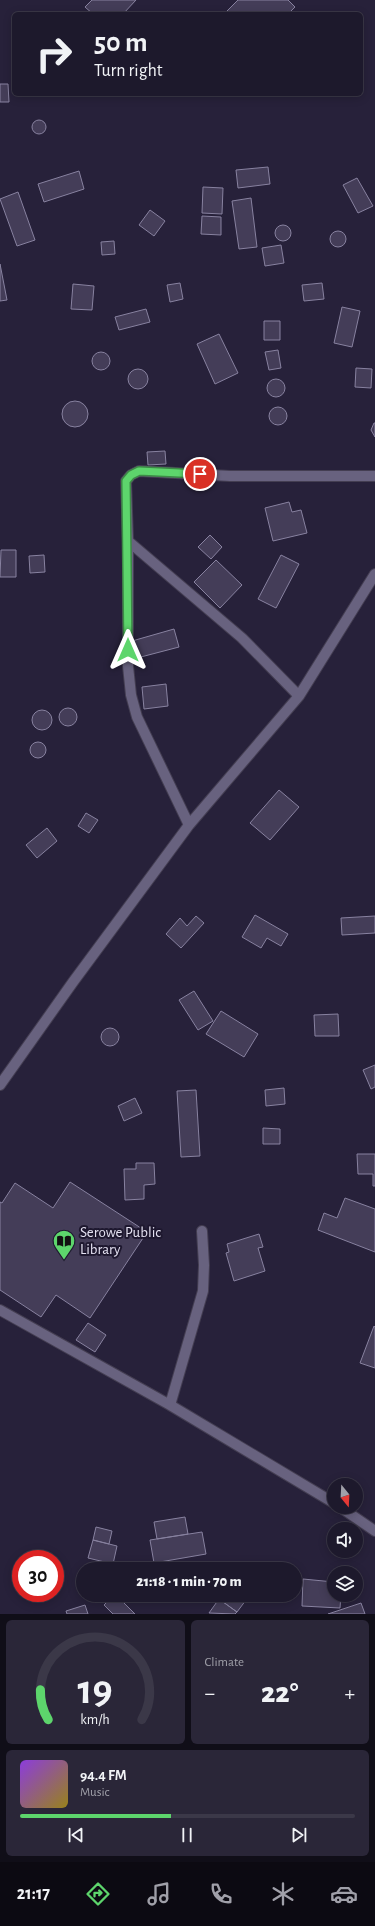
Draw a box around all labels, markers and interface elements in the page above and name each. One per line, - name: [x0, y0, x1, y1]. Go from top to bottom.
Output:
- icon: right: [28, 28, 80, 80]
- text: 50 m: [94, 29, 148, 57]
- text: Turn right: [94, 62, 163, 80]
- pin: [183, 457, 217, 491]
- icon: arrive: [189, 463, 211, 485]
- position arrow: [107, 629, 149, 671]
- place label: Serowe Public Library: [80, 1225, 161, 1257]
- library icon: Serowe Public Library: [51, 1228, 77, 1261]
- north arrow: [327, 1478, 363, 1514]
- map controls: [327, 1478, 363, 1602]
- button: sound: [327, 1522, 363, 1558]
- speed limit sign: 30: [12, 1550, 64, 1602]
- button: layers: [327, 1566, 363, 1602]
- text: 21:18 · 1 min · 70 m: [136, 1574, 242, 1589]
- text: Climate: [205, 1656, 244, 1669]
- text: 19: [78, 1670, 113, 1711]
- text: 22°: [261, 1678, 299, 1708]
- text: −: [205, 1682, 215, 1704]
- text: +: [344, 1682, 355, 1704]
- text: km/h: [81, 1713, 110, 1727]
- text: 94.4 FM: [80, 1768, 127, 1783]
- text: Music: [80, 1786, 110, 1799]
- icon: previous: [65, 1824, 87, 1846]
- icon: pause: [176, 1824, 198, 1846]
- icon: next: [288, 1824, 310, 1846]
- icon: directions: [84, 1880, 112, 1908]
- icon: music: [145, 1880, 173, 1908]
- icon: phone: [207, 1880, 235, 1908]
- icon: climate: [269, 1880, 297, 1908]
- icon: car: [330, 1880, 358, 1908]
- text: 21:17: [17, 1885, 50, 1903]

